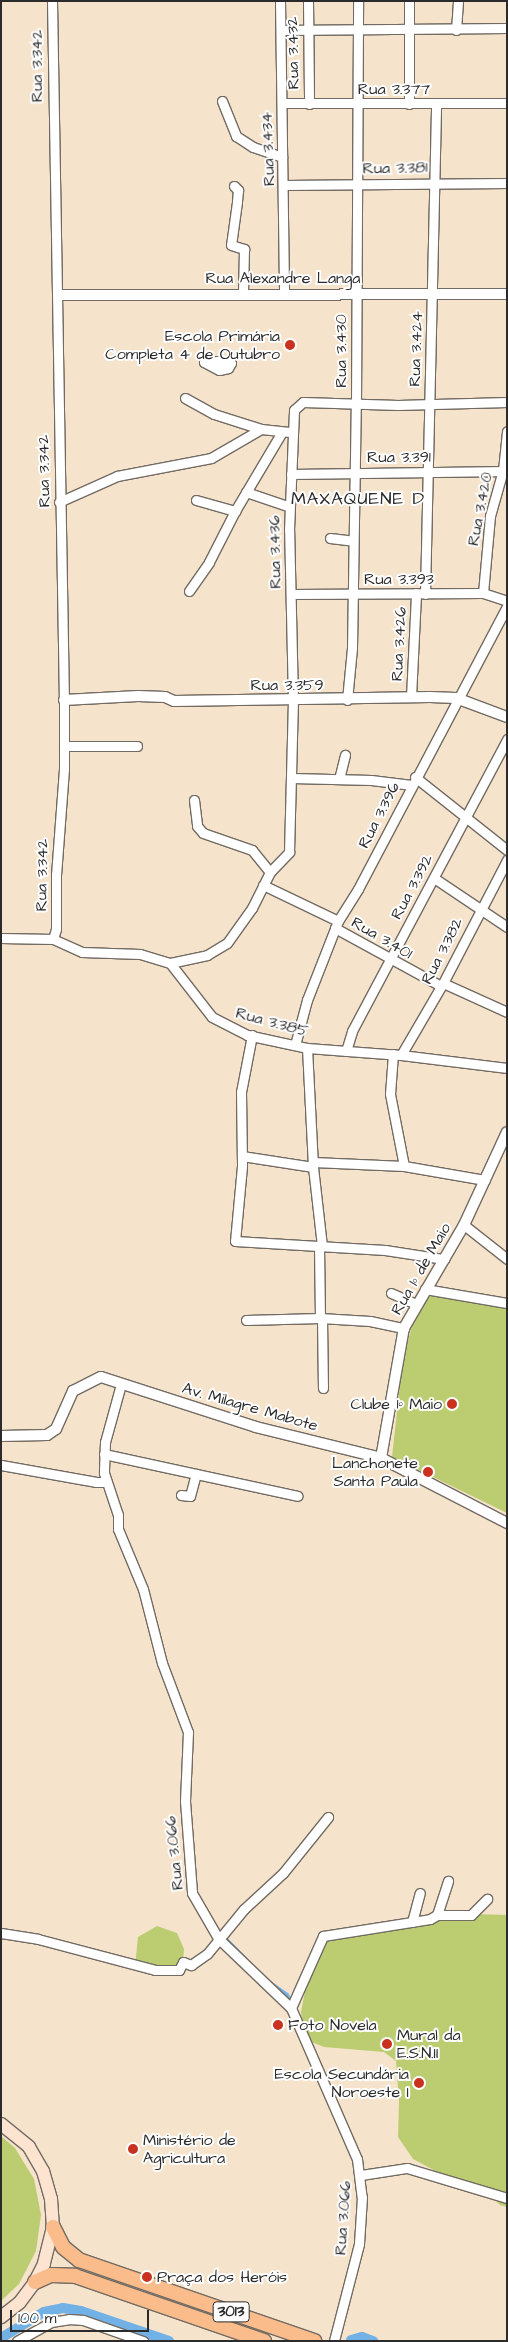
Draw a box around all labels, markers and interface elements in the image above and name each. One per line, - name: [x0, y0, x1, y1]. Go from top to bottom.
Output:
- street label: Rua 3.432: [283, 17, 303, 89]
- street label: Rua 3.342: [27, 30, 47, 102]
- street label: Rua 3.377: [358, 79, 430, 99]
- street label: Rua 3.434: [257, 111, 279, 187]
- street label: Rua 3.381: [362, 158, 428, 178]
- street label: Rua Alexandre Langa: [206, 268, 360, 288]
- street label: Rua 3.424: [405, 311, 427, 387]
- street label: Rua 3.430: [331, 314, 351, 388]
- place label: Escola Primária Completa 4 de Outubro: [105, 326, 280, 364]
- marker: Escola Primária Completa 4 de Outubro: [284, 339, 296, 351]
- street label: Rua 3.342: [34, 435, 54, 507]
- street label: Rua 3.391: [367, 447, 431, 467]
- street label: Rua 3.420: [463, 471, 497, 547]
- district label: MAXAQUENE D: [290, 488, 426, 510]
- street label: Rua 3.436: [265, 515, 285, 589]
- street label: Rua 3.393: [364, 569, 434, 589]
- street label: Rua 3.426: [387, 606, 411, 682]
- street label: Rua 3.359: [250, 675, 324, 695]
- street label: Rua 3.396: [354, 779, 404, 851]
- street label: Rua 3.342: [32, 839, 52, 911]
- street label: Rua 3.392: [387, 851, 437, 923]
- street label: Rua 3.401: [348, 913, 416, 963]
- street label: Rua 3.382: [417, 915, 467, 987]
- street label: Rua 3.385: [234, 1003, 310, 1041]
- street label: Rua 1º de Maio: [387, 1220, 455, 1318]
- street label: Av. Milagre Mabote: [180, 1378, 320, 1436]
- place label: Clube 1º Maio: [350, 1394, 442, 1414]
- marker: Clube 1º Maio: [446, 1398, 458, 1410]
- place label: Lanchonete Santa Paula: [332, 1453, 418, 1491]
- marker: Lanchonete Santa Paula: [422, 1466, 434, 1478]
- street label: Rua 3.066: [161, 1815, 187, 1891]
- place label: Foto Novela: [288, 2015, 377, 2035]
- marker: Foto Novela: [272, 2019, 284, 2031]
- place label: Mural da E.S.N.II: [397, 2025, 461, 2063]
- marker: Mural da E.S.N.II: [381, 2038, 393, 2050]
- place label: Escola Secundária Noroeste I: [274, 2064, 409, 2102]
- marker: Escola Secundária Noroeste I: [413, 2077, 425, 2089]
- place label: Ministério de Agricultura: [143, 2130, 236, 2168]
- marker: Ministério de Agricultura: [127, 2143, 139, 2155]
- street label: Rua 3.066: [331, 2180, 355, 2256]
- place label: Praça dos Heróis: [157, 2267, 287, 2287]
- marker: Praça dos Heróis: [141, 2271, 153, 2283]
- scale bar: [12, 2300, 151, 2332]
- road number: 3013: [212, 2300, 250, 2324]
- text: 100 m: [18, 2308, 57, 2329]

